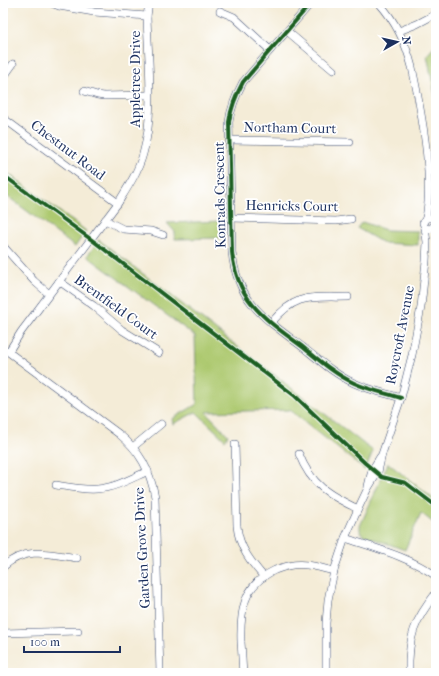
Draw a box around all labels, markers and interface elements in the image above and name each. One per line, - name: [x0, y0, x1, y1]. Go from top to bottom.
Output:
- north arrow: [377, 22, 417, 62]
- street label: Appletree Drive: [127, 31, 144, 128]
- text: N: [399, 36, 414, 46]
- street label: Chestnut Road: [27, 116, 109, 184]
- street label: Northam Court: [243, 119, 337, 137]
- street label: Konrads Crescent: [211, 141, 229, 249]
- street label: Henricks Court: [245, 197, 339, 215]
- street label: Brentfield Court: [71, 271, 161, 343]
- street label: Roycroft Avenue: [382, 284, 418, 386]
- street label: Garden Grove Drive: [130, 487, 154, 609]
- scale bar: [24, 628, 120, 654]
- text: 100 m: [30, 635, 60, 649]

